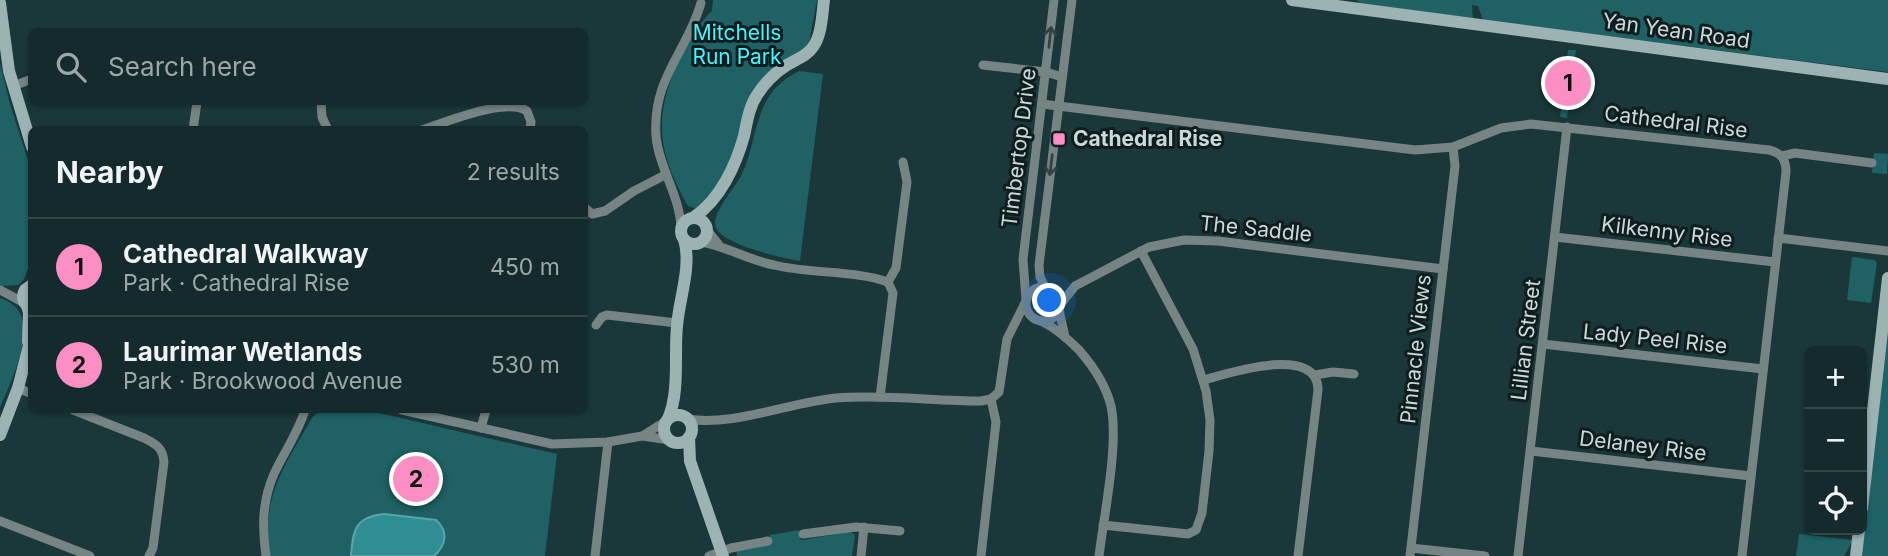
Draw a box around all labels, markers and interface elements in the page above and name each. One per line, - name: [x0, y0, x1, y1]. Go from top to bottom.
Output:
- street label: Yan Yean Road: [1601, 8, 1751, 53]
- park label: Mitchells Run Park: [692, 20, 782, 69]
- one-way arrow: [1044, 27, 1057, 49]
- search box: [28, 28, 588, 105]
- icon: search: [52, 48, 90, 86]
- text: Search here: [108, 51, 257, 82]
- pin: 1: [1545, 57, 1591, 109]
- street label: Timbertop Drive: [996, 67, 1041, 229]
- street label: Cathedral Rise: [1603, 100, 1749, 143]
- place label: Cathedral Rise: [1073, 126, 1222, 151]
- marker: Cathedral Rise: [1051, 131, 1067, 147]
- one-way arrow: [1045, 153, 1058, 176]
- text: Nearby: [56, 154, 164, 190]
- text: 2 results: [467, 158, 560, 186]
- street label: The Saddle: [1199, 210, 1313, 247]
- street label: Kilkenny Rise: [1600, 211, 1734, 252]
- text: Cathedral Walkway: [123, 238, 369, 269]
- text: 1: [74, 253, 84, 281]
- text: 450 m: [490, 253, 560, 281]
- text: Park · Cathedral Rise: [123, 269, 350, 297]
- street label: Pinnacle Views: [1395, 273, 1436, 425]
- street label: Lillian Street: [1506, 278, 1545, 402]
- your location: [1032, 283, 1066, 317]
- street label: Lady Peel Rise: [1582, 318, 1728, 359]
- text: Laurimar Wetlands: [123, 336, 362, 367]
- map controls: [1804, 346, 1867, 535]
- button: +: [1804, 346, 1867, 409]
- text: 2: [72, 351, 86, 379]
- text: 530 m: [491, 351, 560, 379]
- text: Park · Brookwood Avenue: [123, 367, 403, 395]
- button: −: [1804, 409, 1867, 472]
- street label: Delaney Rise: [1578, 425, 1708, 466]
- pin: 2: [393, 453, 439, 505]
- button: locate: [1804, 472, 1867, 535]

